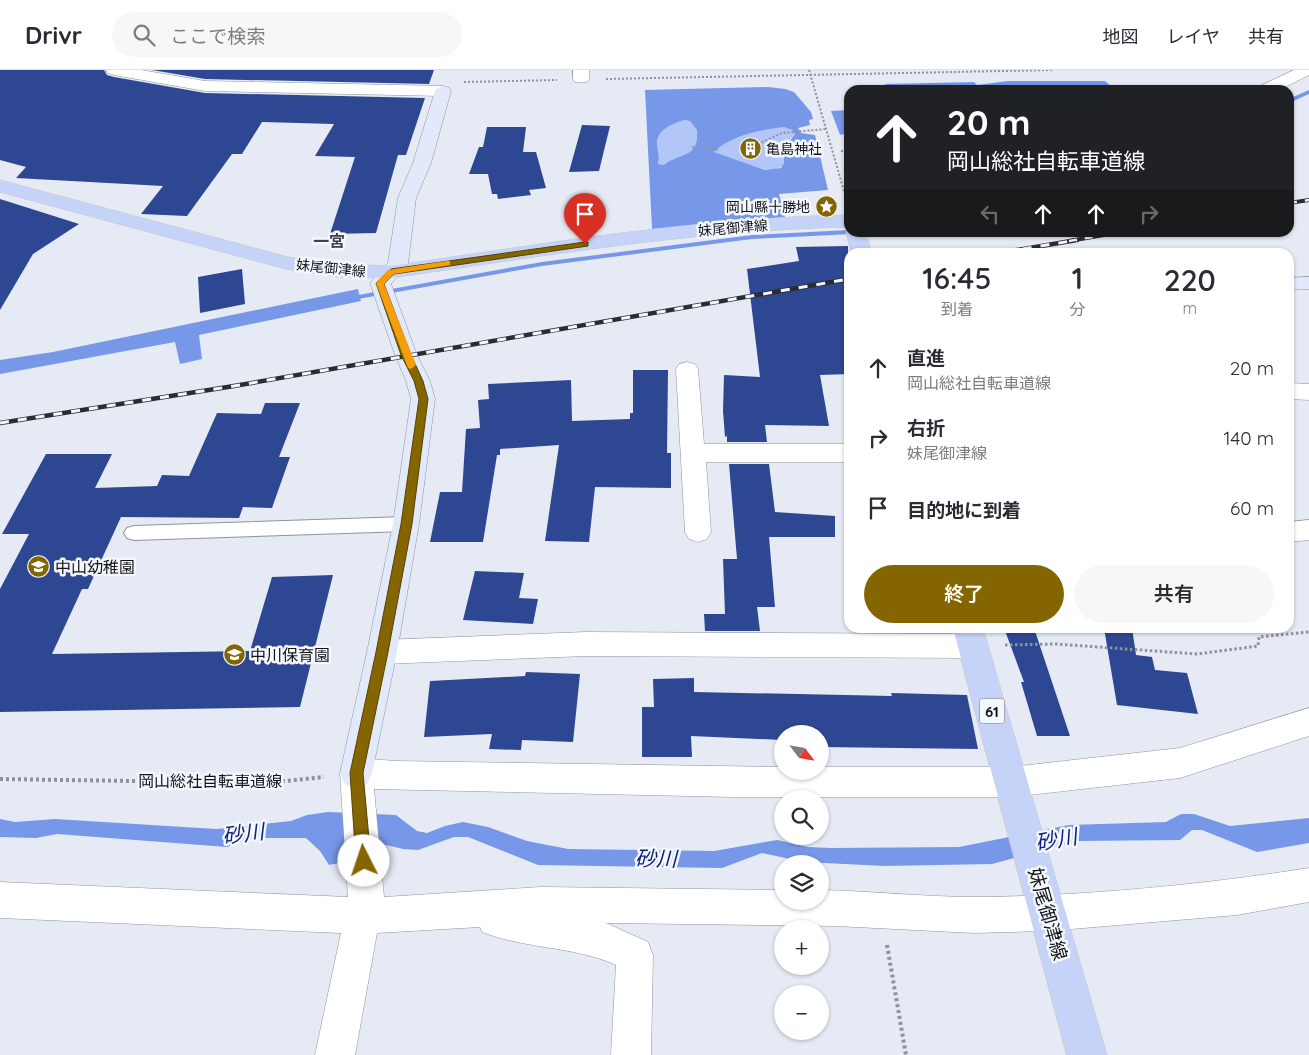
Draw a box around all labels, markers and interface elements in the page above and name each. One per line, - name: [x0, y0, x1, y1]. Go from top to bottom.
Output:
- search box: [112, 12, 462, 57]
- text: Drivr: [25, 20, 82, 50]
- icon: search: [130, 21, 158, 49]
- text: ここで検索: [170, 24, 265, 48]
- text: 地図: [1103, 25, 1139, 48]
- text: レイヤ: [1167, 25, 1220, 48]
- text: 共有: [1248, 25, 1284, 48]
- text: 20 m: [947, 100, 1030, 144]
- icon: ahead: [864, 105, 929, 170]
- building icon: 亀島神社: [738, 137, 762, 161]
- place label: 亀島神社: [766, 140, 822, 158]
- text: 岡山総社自転車道線: [947, 147, 1145, 175]
- pin: [564, 193, 606, 244]
- place icon: 岡山縣十勝地: [814, 195, 838, 219]
- place label: 岡山縣十勝地: [726, 198, 810, 216]
- icon: arrive: [571, 200, 599, 228]
- icon: left: [976, 200, 1004, 228]
- icon: ahead: [1029, 200, 1057, 228]
- icon: ahead: [1082, 200, 1110, 228]
- icon: right: [1135, 200, 1163, 228]
- street label: 妹尾御津線: [697, 216, 769, 240]
- district label: 一宮: [313, 231, 345, 251]
- street label: 妹尾御津線: [295, 255, 367, 281]
- text: 16:45: [922, 259, 991, 297]
- text: 1: [1072, 259, 1083, 297]
- text: 220: [1164, 261, 1216, 299]
- text: m: [1183, 298, 1197, 318]
- text: 到着: [941, 299, 973, 319]
- text: 分: [1070, 299, 1086, 319]
- text: 直進: [907, 346, 945, 370]
- icon: ahead: [864, 354, 892, 382]
- text: 20 m: [1230, 356, 1274, 380]
- text: 岡山総社自転車道線: [907, 373, 1051, 393]
- text: 右折: [907, 416, 945, 440]
- icon: right: [864, 424, 892, 452]
- text: 140 m: [1223, 426, 1274, 450]
- text: 妹尾御津線: [907, 443, 987, 463]
- icon: arrive: [864, 494, 892, 522]
- text: 60 m: [1230, 496, 1274, 520]
- text: 目的地に到着: [907, 498, 1021, 522]
- school or university icon: 中山幼稚園: [27, 555, 51, 579]
- place label: 中山幼稚園: [55, 557, 135, 577]
- button: 終了: [864, 565, 1064, 623]
- button: 共有: [1074, 565, 1274, 623]
- school or university icon: 中川保育園: [222, 643, 246, 667]
- place label: 中川保育園: [250, 645, 330, 665]
- road number: 61: [980, 698, 1004, 724]
- north arrow: [774, 725, 829, 780]
- map controls: [774, 725, 829, 1040]
- street label: 岡山総社自転車道線: [138, 771, 282, 791]
- button: search: [774, 790, 829, 845]
- water label: 砂川: [221, 817, 267, 848]
- water label: 砂川: [1033, 822, 1081, 855]
- position arrow: [337, 834, 389, 886]
- water label: 砂川: [635, 845, 679, 871]
- button: layers: [774, 855, 829, 910]
- street label: 妹尾御津線: [1023, 865, 1073, 963]
- button: +: [774, 920, 829, 975]
- button: −: [774, 985, 829, 1040]

